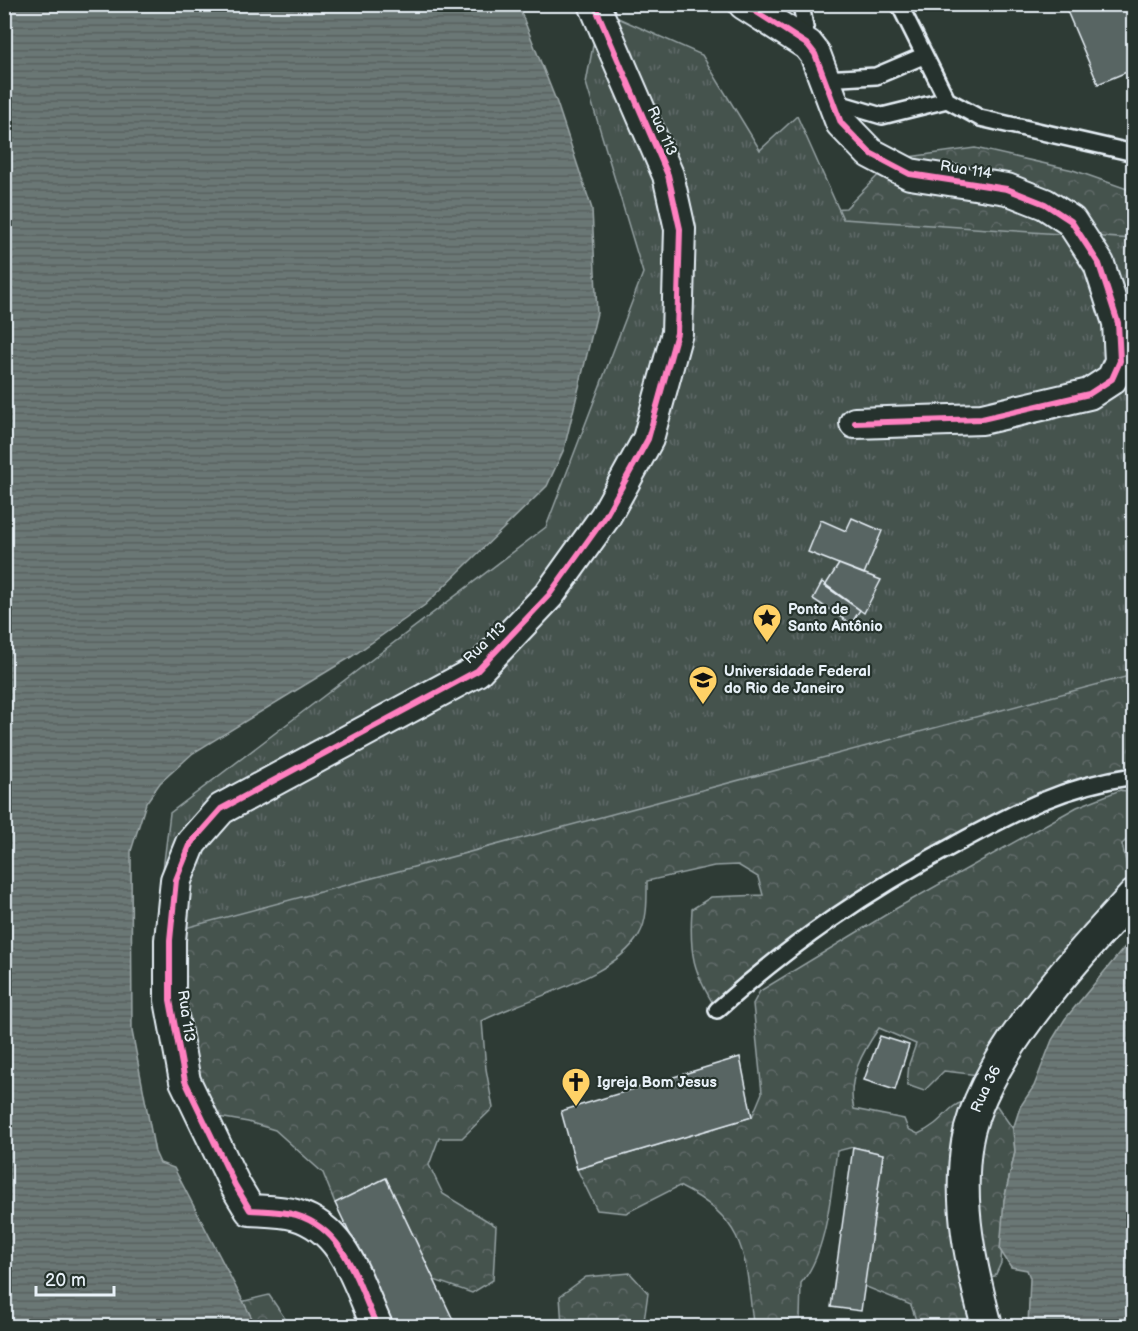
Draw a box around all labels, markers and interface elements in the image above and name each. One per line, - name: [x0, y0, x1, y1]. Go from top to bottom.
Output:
- street label: Rua 113: [643, 103, 681, 159]
- street label: Rua 114: [939, 157, 993, 183]
- place label: Ponta de Santo Antônio: [788, 600, 883, 636]
- place icon: Ponta de Santo Antônio: [751, 602, 783, 644]
- street label: Rua 113: [460, 618, 510, 668]
- place label: Universidade Federal do Rio de Janeiro: [724, 662, 871, 698]
- school or university icon: Universidade Federal do Rio de Janeiro: [687, 664, 719, 706]
- street label: Rua 113: [173, 989, 199, 1043]
- street label: Rua 36: [966, 1062, 1005, 1115]
- church icon: Igreja Bom Jesus: [560, 1066, 592, 1108]
- place label: Igreja Bom Jesus: [597, 1073, 717, 1092]
- scale bar: [36, 1259, 114, 1297]
- text: 20 m: [45, 1270, 86, 1291]

